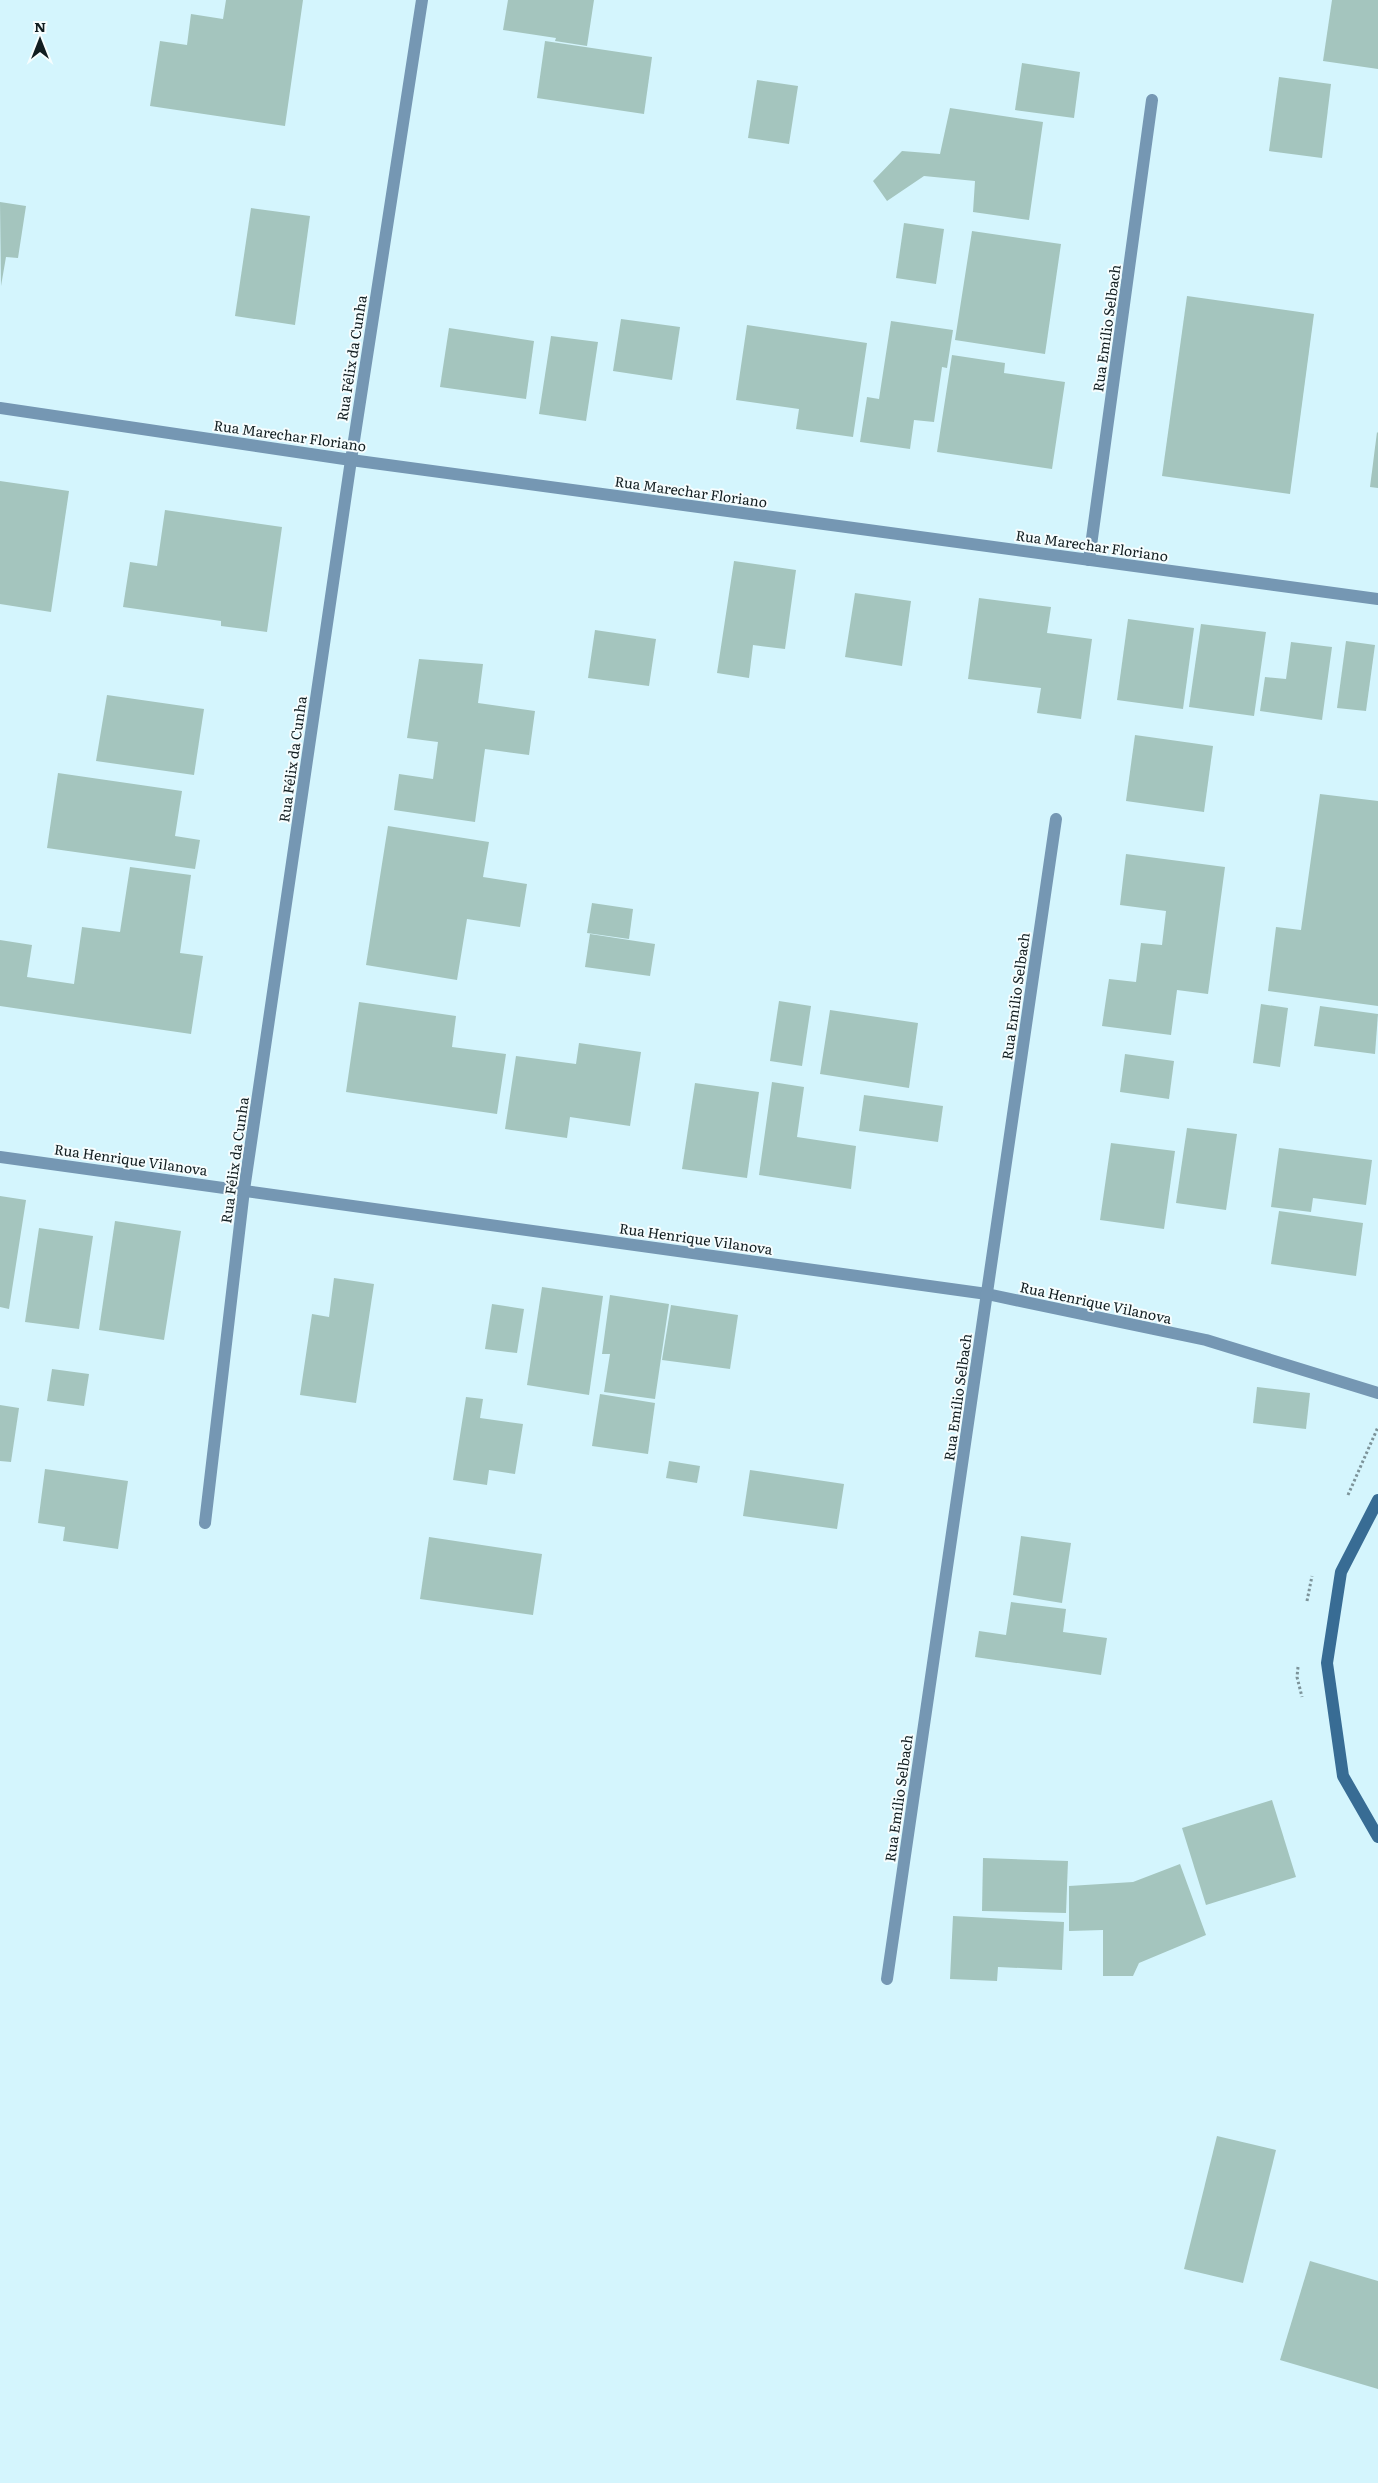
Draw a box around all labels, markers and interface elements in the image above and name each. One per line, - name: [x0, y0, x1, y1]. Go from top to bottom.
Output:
- north arrow: [15, 15, 65, 65]
- text: N: [34, 16, 46, 36]
- street label: Rua Emílio Selbach: [1087, 263, 1125, 393]
- street label: Rua Félix da Cunha: [331, 293, 371, 422]
- street label: Rua Marechar Floriano: [213, 414, 367, 456]
- street label: Rua Marechar Floriano: [614, 470, 768, 512]
- street label: Rua Marechar Floriano: [1015, 524, 1169, 566]
- street label: Rua Félix da Cunha: [273, 694, 311, 823]
- street label: Rua Emílio Selbach: [996, 931, 1034, 1061]
- street label: Rua Félix da Cunha: [215, 1095, 253, 1224]
- street label: Rua Henrique Vilanova: [53, 1138, 209, 1180]
- street label: Rua Henrique Vilanova: [618, 1217, 774, 1259]
- street label: Rua Henrique Vilanova: [1018, 1276, 1174, 1328]
- street label: Rua Emílio Selbach: [938, 1332, 976, 1462]
- street label: Rua Emílio Selbach: [879, 1733, 917, 1863]

